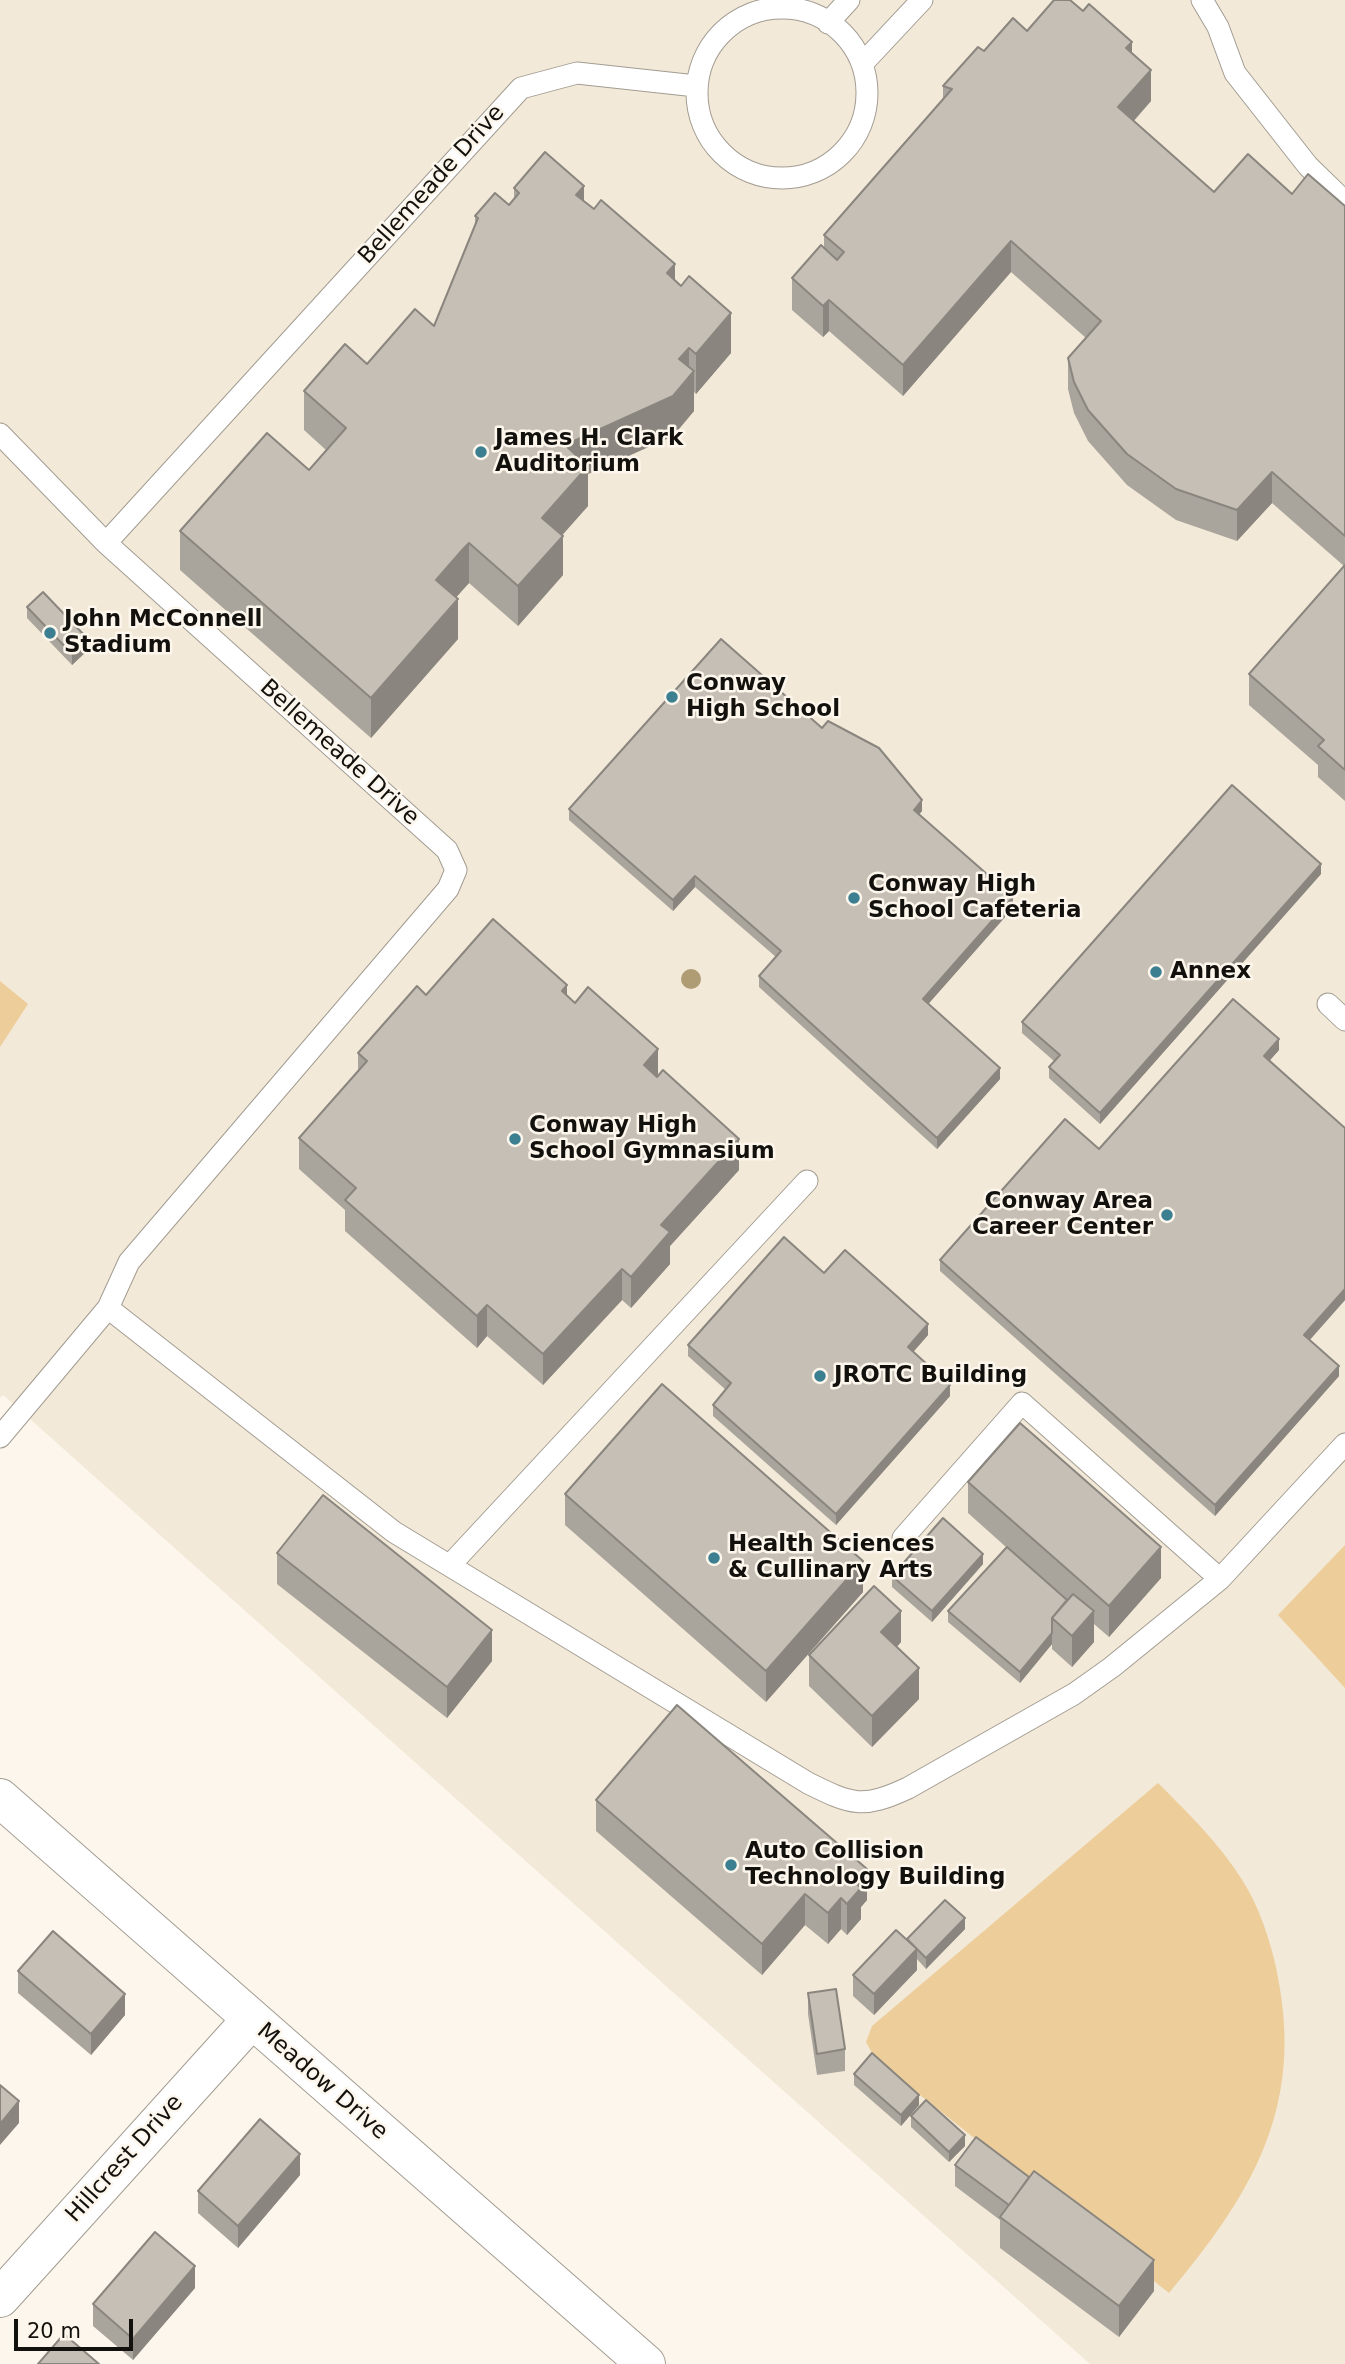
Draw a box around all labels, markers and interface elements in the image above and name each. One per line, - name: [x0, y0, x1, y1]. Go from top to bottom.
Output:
- street label: Bellemeade Drive: [353, 100, 511, 270]
- place label: James H. Clark Auditorium: [495, 425, 683, 479]
- marker: James H. Clark Auditorium: [473, 444, 489, 460]
- place label: John McConnell Stadium: [64, 606, 262, 660]
- marker: John McConnell Stadium: [42, 625, 58, 641]
- place label: Conway High School: [686, 670, 840, 724]
- street label: Bellemeade Drive: [254, 674, 424, 832]
- marker: Conway High School: [664, 689, 680, 705]
- place label: Conway High School Cafeteria: [868, 871, 1081, 925]
- marker: Conway High School Cafeteria: [846, 890, 862, 906]
- place label: Annex: [1170, 958, 1251, 986]
- marker: Annex: [1148, 964, 1164, 980]
- place label: Conway High School Gymnasium: [529, 1112, 775, 1166]
- marker: Conway High School Gymnasium: [507, 1131, 523, 1147]
- place label: Conway Area Career Center: [972, 1188, 1153, 1242]
- marker: Conway Area Career Center: [1159, 1207, 1175, 1223]
- place label: JROTC Building: [834, 1362, 1027, 1390]
- marker: JROTC Building: [812, 1368, 828, 1384]
- place label: Health Sciences & Cullinary Arts: [728, 1531, 935, 1585]
- marker: Health Sciences & Cullinary Arts: [706, 1550, 722, 1566]
- place label: Auto Collision Technology Building: [745, 1838, 1005, 1892]
- marker: Auto Collision Technology Building: [723, 1857, 739, 1873]
- street label: Meadow Drive: [251, 2018, 393, 2146]
- street label: Hillcrest Drive: [61, 2090, 189, 2228]
- scale bar: [18, 2304, 136, 2348]
- text: 20 m: [27, 2319, 81, 2343]

